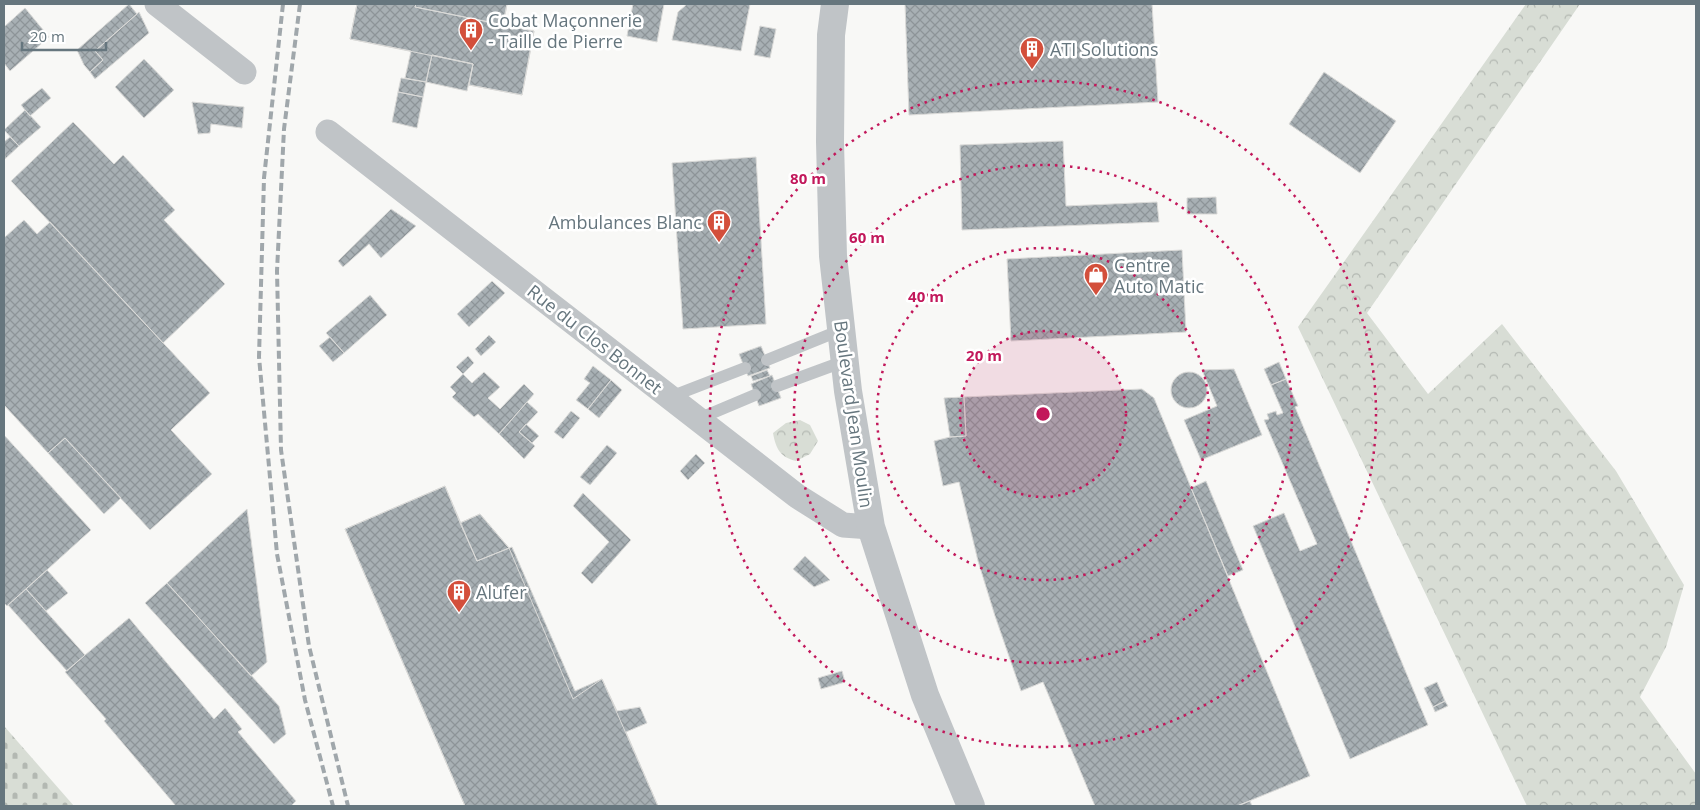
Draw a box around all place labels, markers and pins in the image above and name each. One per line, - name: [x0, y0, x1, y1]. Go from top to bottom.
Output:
- place label: Cobat Maçonnerie - Taille de Pierre: [488, 8, 642, 53]
- building icon: Cobat Maçonnerie - Taille de Pierre: [458, 17, 484, 51]
- building icon: ATI Solutions: [1019, 36, 1045, 70]
- place label: ATI Solutions: [1050, 37, 1159, 61]
- building icon: Ambulances Blanc: [706, 209, 732, 243]
- place label: Ambulances Blanc: [548, 210, 702, 234]
- place label: Centre Auto Matic: [1114, 253, 1204, 298]
- shop icon: Centre Auto Matic: [1083, 262, 1109, 296]
- centre of rings: [1034, 405, 1052, 423]
- building icon: Alufer: [446, 579, 472, 613]
- place label: Alufer: [476, 580, 527, 604]

